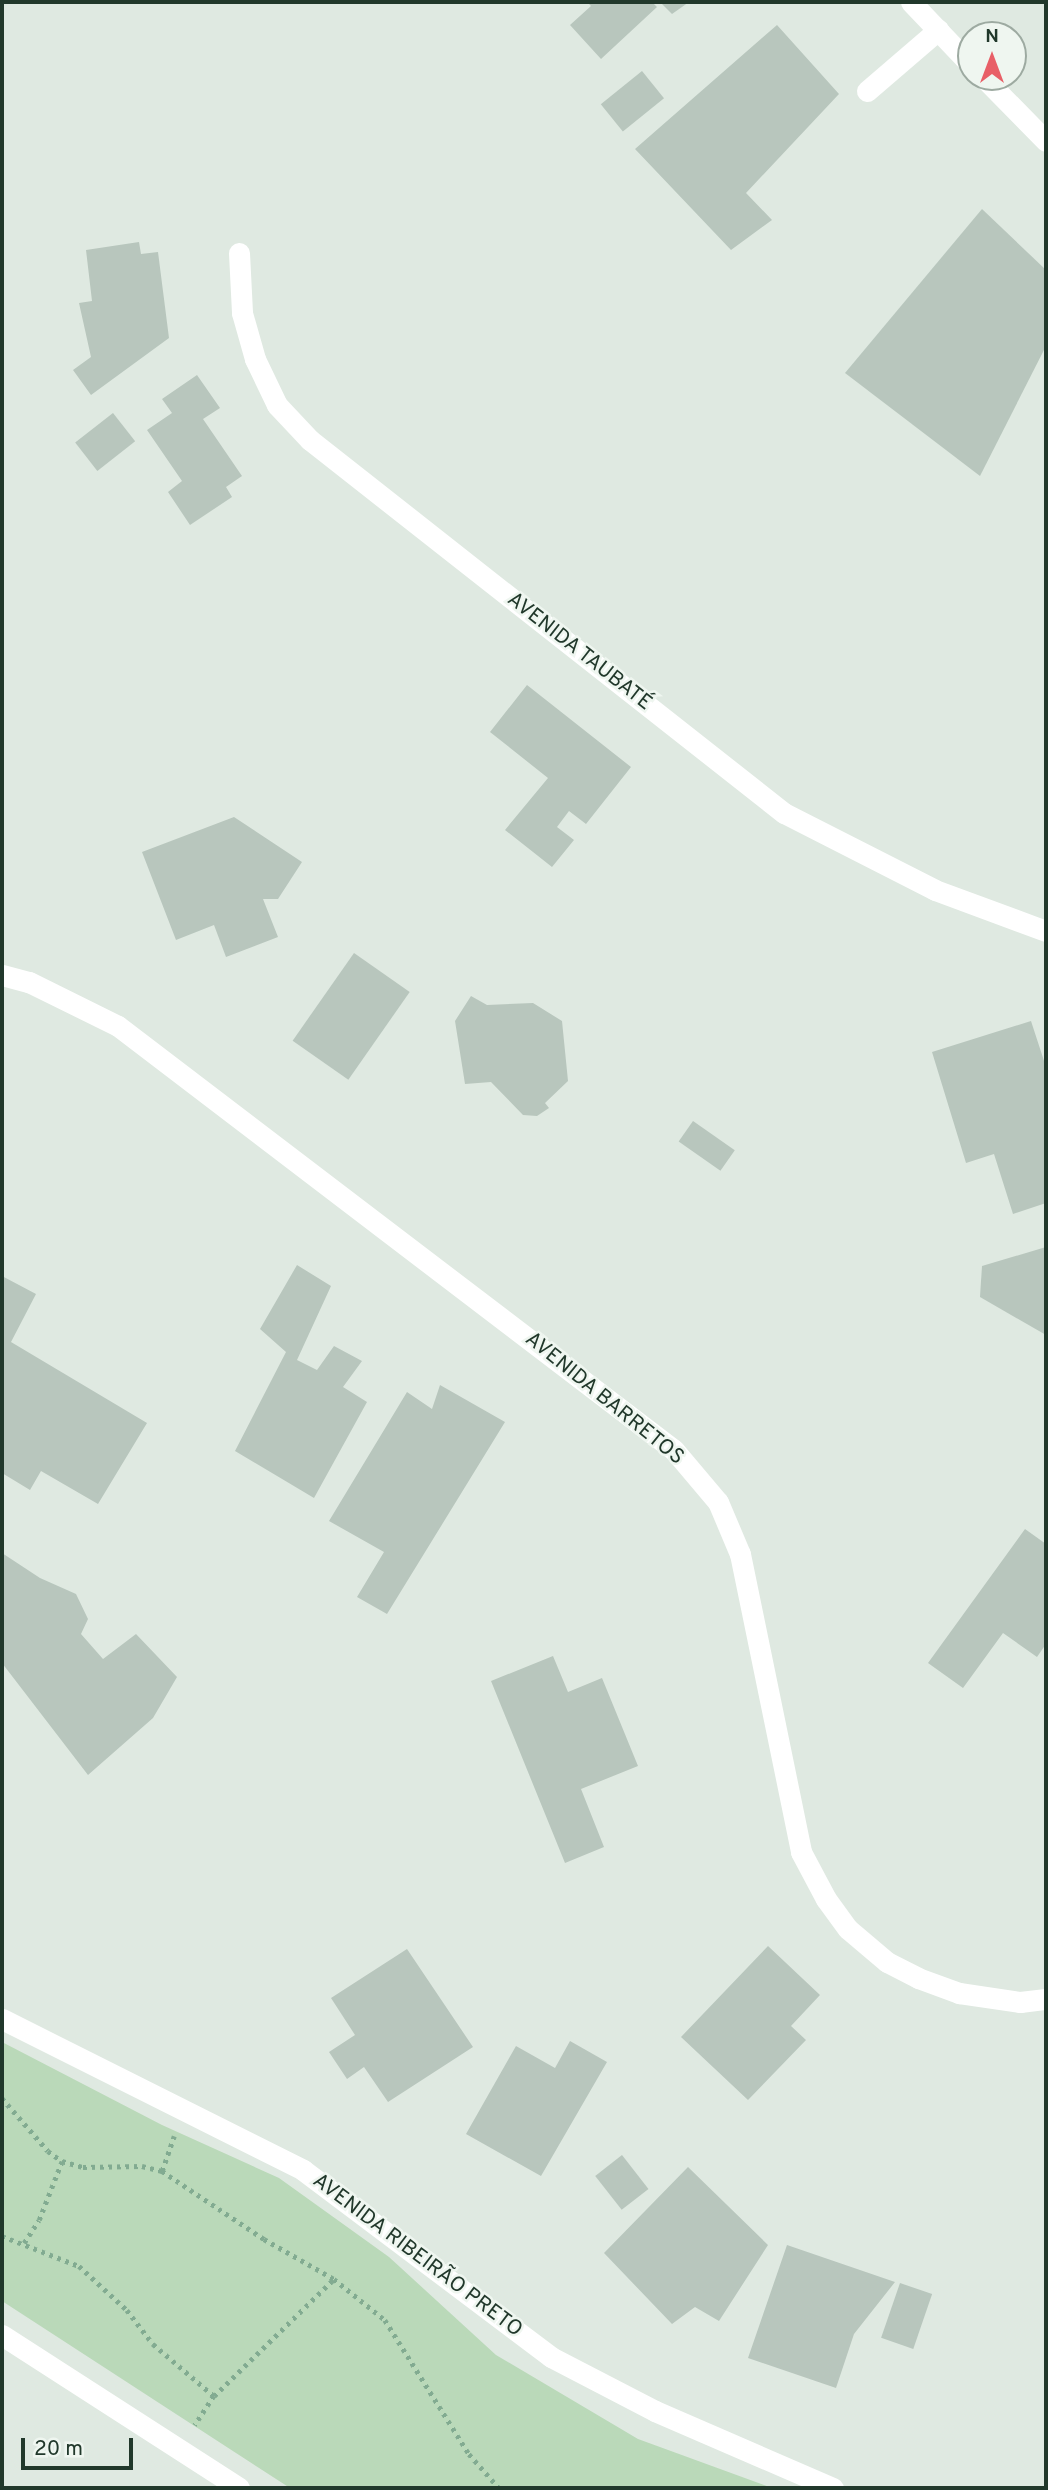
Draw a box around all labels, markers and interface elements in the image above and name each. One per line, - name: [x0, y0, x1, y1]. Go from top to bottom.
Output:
- north arrow: [957, 21, 1027, 91]
- text: N: [985, 25, 999, 49]
- street label: AVENIDA TAUBATÉ: [501, 587, 657, 717]
- street label: AVENIDA BARRETOS: [519, 1327, 689, 1471]
- street label: AVENIDA RIBEIRÃO PRETO: [307, 2169, 527, 2343]
- scale bar: [24, 2424, 136, 2468]
- text: 20 m: [34, 2436, 83, 2463]

